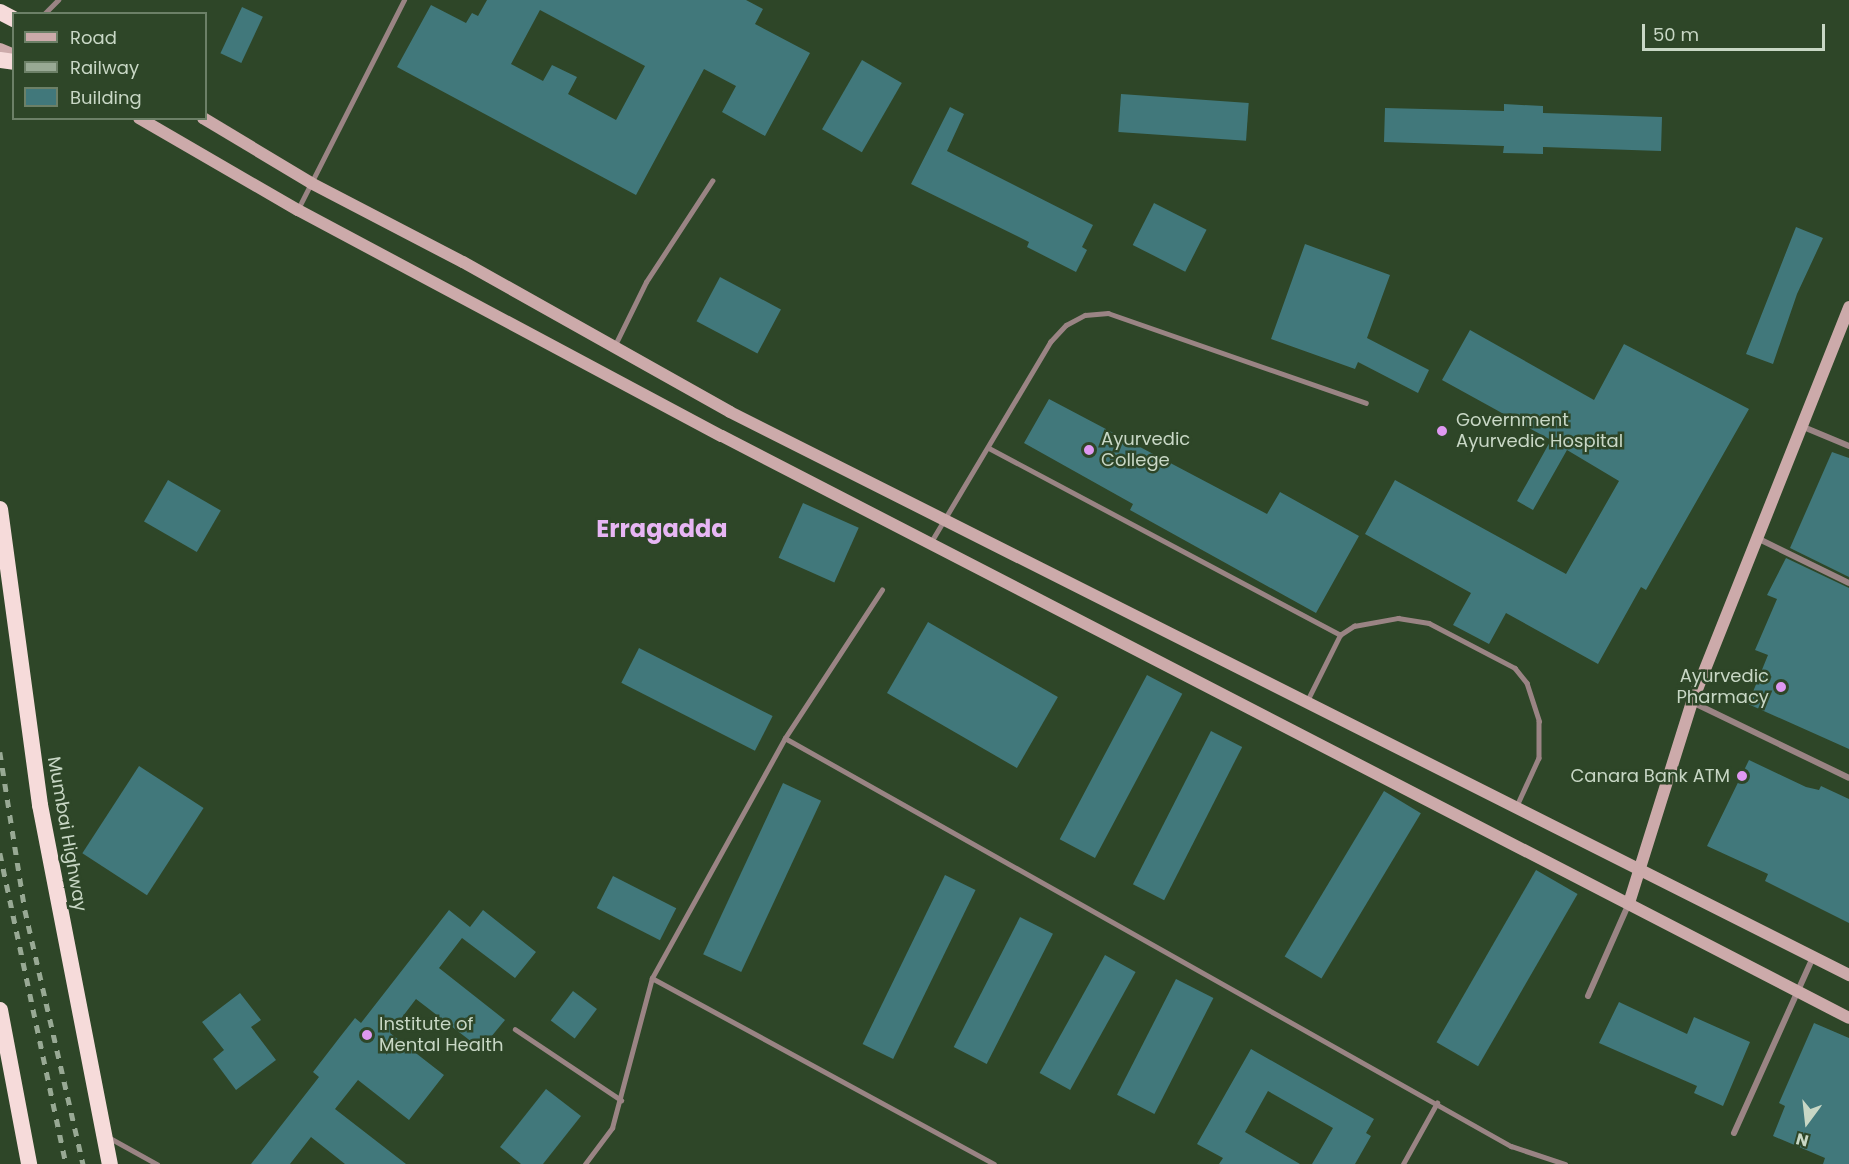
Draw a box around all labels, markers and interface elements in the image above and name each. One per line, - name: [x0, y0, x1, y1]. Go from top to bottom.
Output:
- legend: [12, 12, 207, 120]
- scale bar: [1645, 12, 1828, 50]
- text: 50 m: [1653, 22, 1699, 47]
- text: Road: [70, 25, 117, 50]
- text: Railway: [70, 55, 139, 80]
- text: Building: [70, 85, 142, 110]
- place label: Government Ayurvedic Hospital: [1456, 410, 1623, 452]
- marker: Government Ayurvedic Hospital: [1433, 422, 1451, 440]
- place label: Ayurvedic College: [1101, 429, 1190, 472]
- marker: Ayurvedic College: [1082, 443, 1096, 457]
- district label: Erragadda: [596, 515, 728, 543]
- place label: Ayurvedic Pharmacy: [1676, 666, 1769, 708]
- marker: Ayurvedic Pharmacy: [1774, 680, 1788, 694]
- street label: Mumbai Highway: [43, 755, 91, 913]
- place label: Canara Bank ATM: [1570, 765, 1730, 787]
- marker: Canara Bank ATM: [1735, 769, 1749, 783]
- place label: Institute of Mental Health: [379, 1014, 503, 1056]
- marker: Institute of Mental Health: [360, 1028, 374, 1042]
- north arrow: [1777, 1092, 1837, 1152]
- text: N: [1793, 1127, 1811, 1153]

